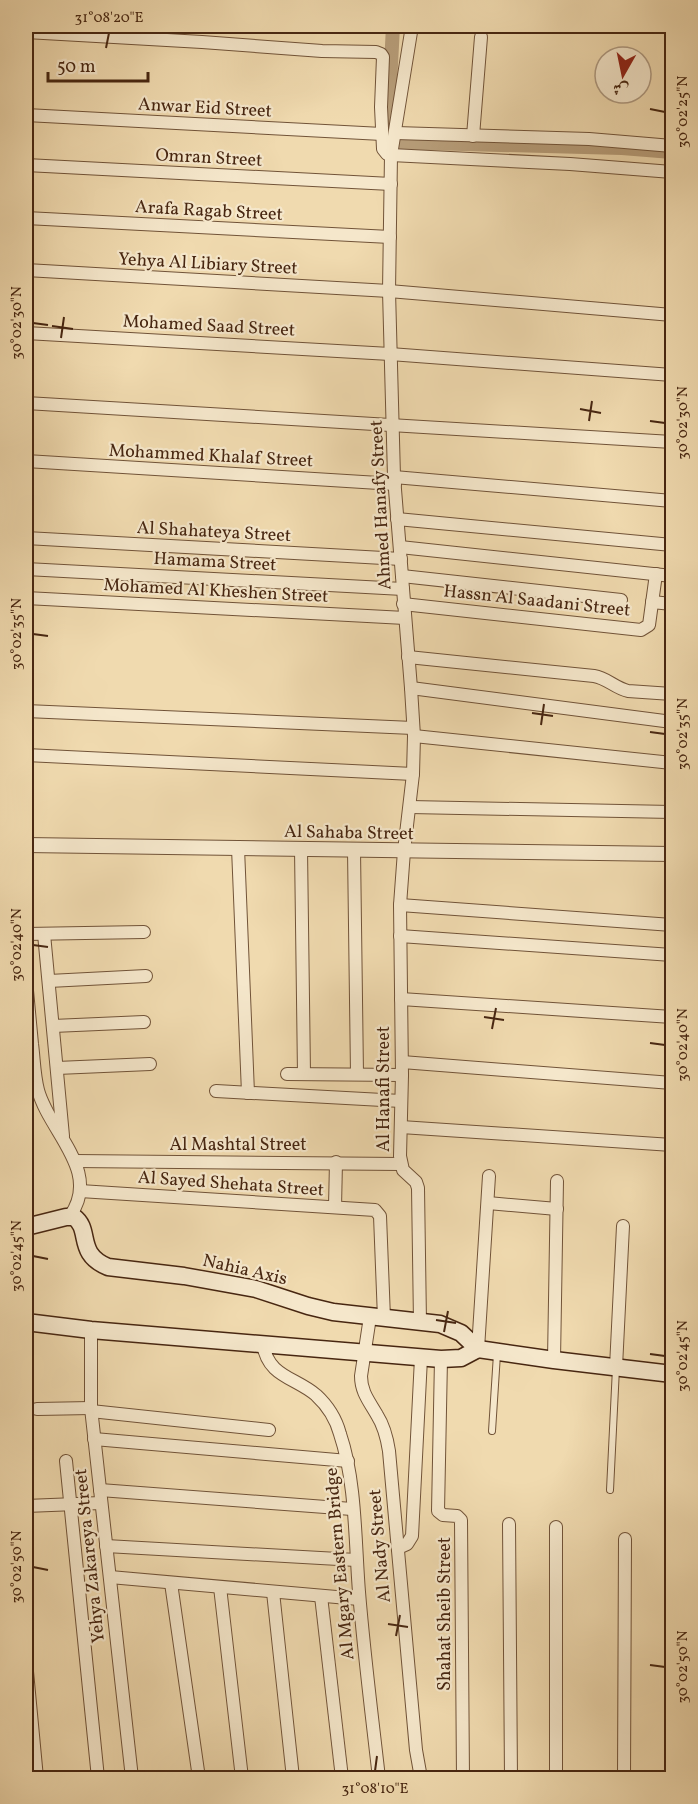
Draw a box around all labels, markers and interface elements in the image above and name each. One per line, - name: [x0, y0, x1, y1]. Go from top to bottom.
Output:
- text: 31°08'20"E: [74, 8, 144, 29]
- scale bar: [48, 45, 148, 83]
- north arrow: [593, 45, 653, 105]
- text: 50 m: [57, 55, 96, 80]
- text: ش: [611, 76, 631, 100]
- text: 30°02'25"N: [673, 76, 694, 148]
- street label: Anwar Eid Street: [137, 93, 272, 124]
- street label: Omran Street: [155, 143, 263, 174]
- street label: Arafa Ragab Street: [134, 195, 283, 228]
- street label: Yehya Al Libiary Street: [118, 247, 298, 282]
- text: 30°02'30"N: [7, 286, 28, 360]
- street label: Mohamed Saad Street: [122, 310, 296, 343]
- text: 30°02'30"N: [673, 386, 694, 460]
- street label: Ahmed Hanafy Street: [365, 419, 398, 590]
- street label: Mohammed Khalaf Street: [108, 439, 314, 474]
- street label: Al Shahateya Street: [136, 516, 292, 549]
- street label: Hamama Street: [153, 547, 277, 578]
- street label: Mohamed Al Kheshen Street: [103, 573, 329, 610]
- street label: Hassn Al Saadani Street: [442, 579, 632, 624]
- text: 30°02'35"N: [7, 598, 28, 670]
- text: 30°02'35"N: [673, 698, 694, 770]
- street label: Al Sahaba Street: [284, 820, 414, 847]
- text: 30°02'40"N: [7, 908, 28, 982]
- text: 30°02'40"N: [673, 1008, 694, 1082]
- street label: Al Hanafi Street: [372, 1026, 397, 1152]
- street label: Al Mashtal Street: [169, 1133, 307, 1158]
- street label: Al Sayed Shehata Street: [137, 1166, 325, 1203]
- text: 30°02'45"N: [7, 1220, 28, 1292]
- street label: Nahia Axis: [200, 1249, 289, 1292]
- text: 30°02'45"N: [673, 1320, 694, 1392]
- street label: Al Mgary Eastern Bridge: [320, 1467, 361, 1661]
- street label: Yehya Zakareya Street: [69, 1468, 112, 1644]
- street label: Al Nady Street: [363, 1488, 398, 1604]
- text: 30°02'50"N: [7, 1530, 28, 1604]
- street label: Shahat Sheib Street: [433, 1537, 458, 1691]
- text: 30°02'50"N: [673, 1630, 694, 1704]
- text: 31°08'10"E: [341, 1779, 409, 1800]

